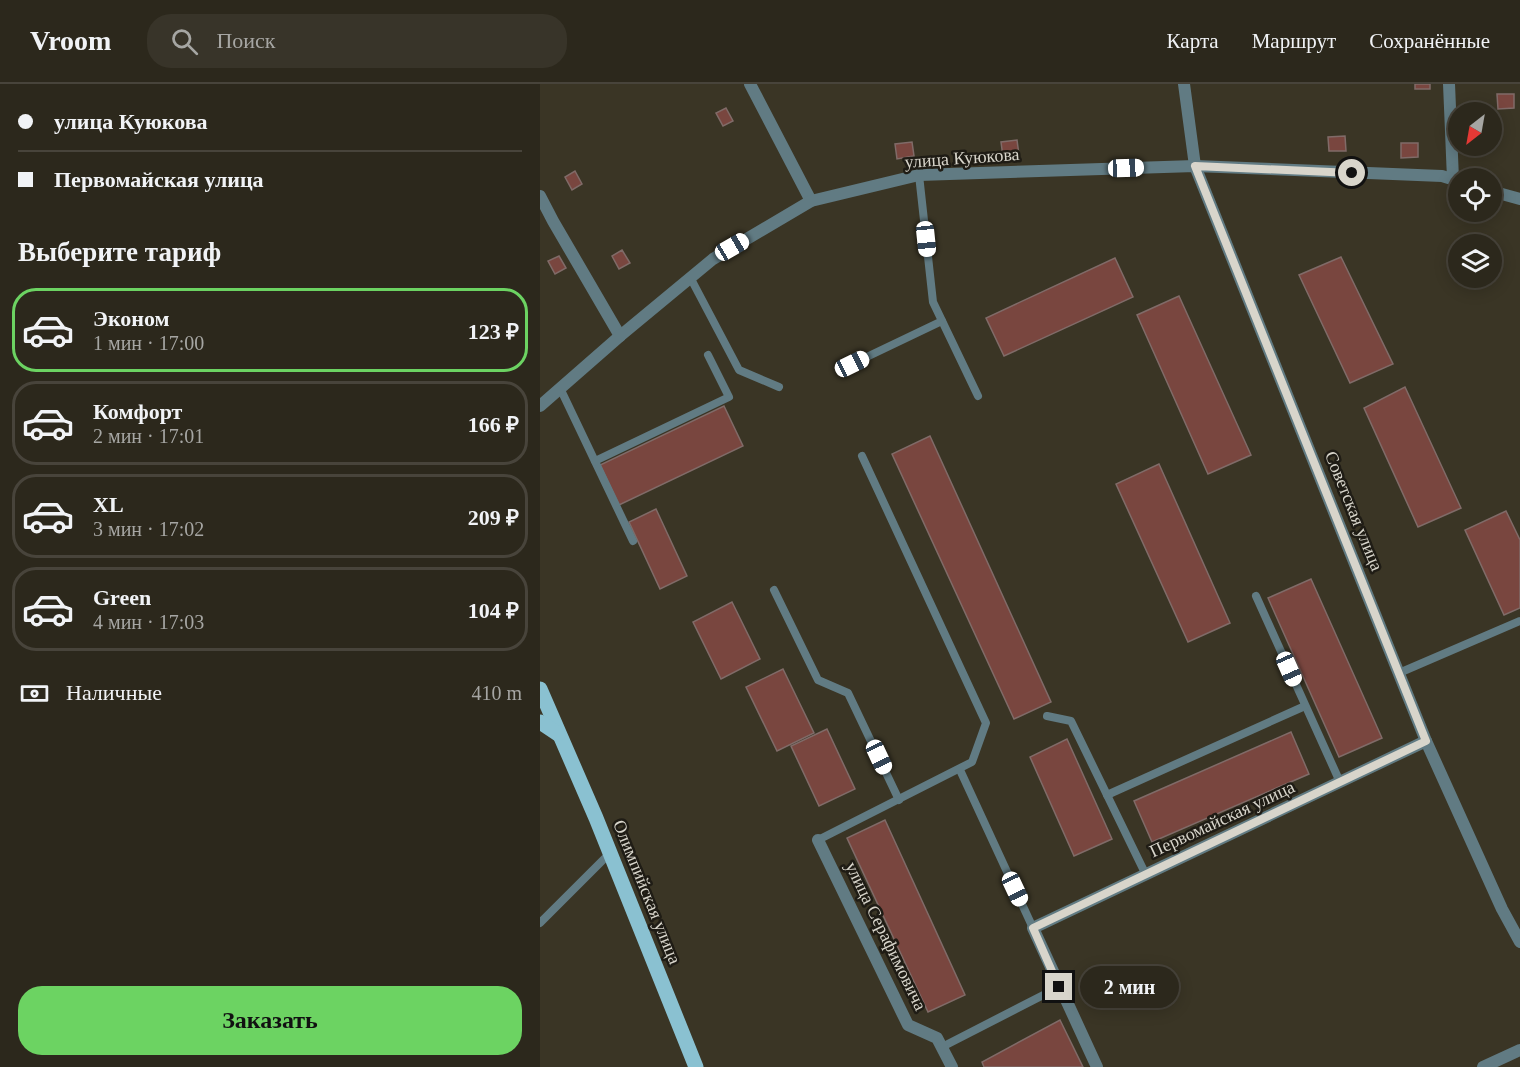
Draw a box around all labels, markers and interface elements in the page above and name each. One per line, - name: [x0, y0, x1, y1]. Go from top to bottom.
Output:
- search box: [147, 14, 567, 68]
- text: Vroom: [30, 25, 111, 56]
- icon: search: [168, 25, 201, 58]
- text: Поиск: [216, 28, 276, 53]
- text: Карта: [1167, 29, 1219, 53]
- text: Маршрут: [1252, 29, 1336, 53]
- text: Сохранённые: [1369, 29, 1490, 53]
- north arrow: [1448, 102, 1502, 156]
- map controls: [1448, 102, 1502, 288]
- text: улица Куюкова: [54, 109, 208, 134]
- street label: улица Куюкова: [904, 144, 1020, 172]
- car: [1108, 158, 1144, 178]
- route start: [1338, 159, 1365, 186]
- text: Первомайская улица: [54, 167, 264, 192]
- button: locate: [1448, 168, 1502, 222]
- car: [915, 220, 937, 258]
- car: [712, 230, 752, 264]
- button: layers: [1448, 234, 1502, 288]
- text: Выберите тариф: [18, 237, 221, 267]
- icon: car: [21, 303, 75, 357]
- text: Эконом: [93, 306, 170, 331]
- text: 123 ₽: [468, 319, 519, 344]
- text: 1 мин · 17:00: [93, 332, 204, 354]
- car: [832, 348, 872, 380]
- icon: car: [21, 396, 75, 450]
- text: Комфорт: [93, 399, 182, 424]
- text: 166 ₽: [468, 412, 519, 437]
- text: 2 мин · 17:01: [93, 425, 204, 447]
- street label: Советская улица: [1321, 448, 1387, 574]
- icon: car: [21, 489, 75, 543]
- text: XL: [93, 492, 124, 517]
- text: 209 ₽: [468, 505, 519, 530]
- text: 3 мин · 17:02: [93, 518, 204, 540]
- icon: car: [21, 582, 75, 636]
- text: Green: [93, 585, 151, 610]
- text: 104 ₽: [468, 598, 519, 623]
- text: 4 мин · 17:03: [93, 611, 204, 633]
- car: [1273, 649, 1305, 689]
- icon: cash: [18, 677, 51, 710]
- text: Наличные: [66, 680, 162, 705]
- text: 410 m: [471, 682, 522, 704]
- car: [863, 737, 895, 777]
- street label: Первомайская улица: [1146, 777, 1298, 861]
- street label: Олимпийская улица: [609, 817, 685, 967]
- street label: улица Серафимовича: [841, 858, 931, 1014]
- car: [999, 869, 1031, 909]
- callout: 2 мин: [1080, 966, 1179, 1008]
- route end: [1045, 973, 1072, 1000]
- text: 2 мин: [1104, 976, 1155, 998]
- button: Заказать: [18, 986, 522, 1055]

